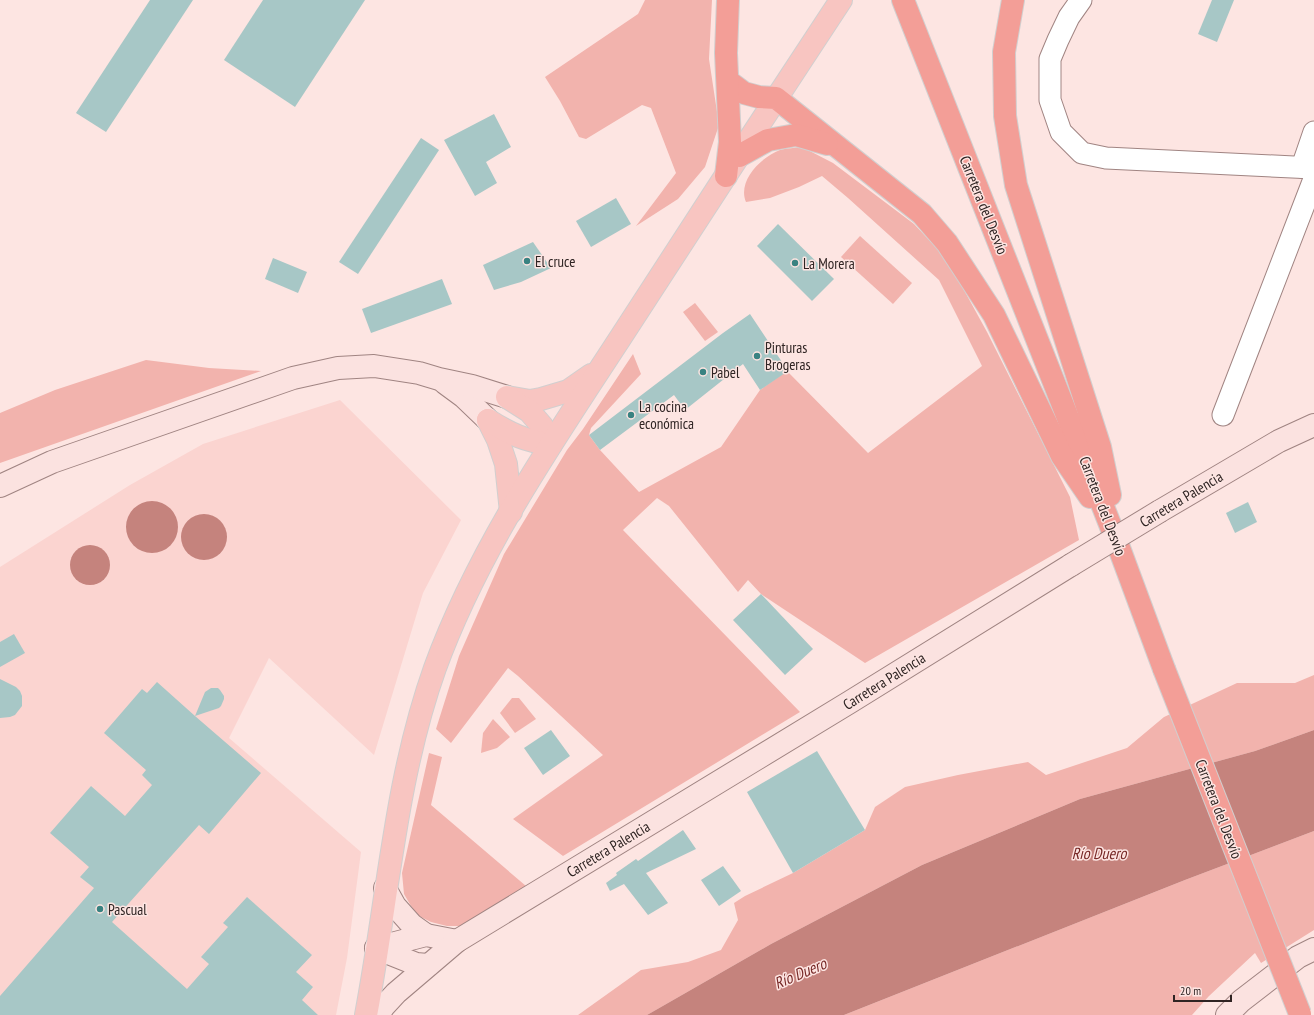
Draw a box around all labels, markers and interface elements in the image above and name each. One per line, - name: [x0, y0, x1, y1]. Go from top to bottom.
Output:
- street label: Carretera del Desvío: [956, 153, 1012, 257]
- place label: El cruce: [535, 252, 575, 271]
- place label: La Morera: [803, 254, 855, 273]
- marker: El cruce: [522, 256, 532, 266]
- marker: La Morera: [790, 258, 800, 268]
- place label: Pinturas Brogeras: [765, 338, 811, 374]
- marker: Pinturas Brogeras: [752, 351, 762, 361]
- place label: Pabel: [711, 363, 740, 382]
- marker: Pabel: [698, 367, 708, 377]
- place label: La cocina económica: [639, 397, 694, 433]
- marker: La cocina económica: [626, 410, 636, 420]
- street label: Carretera del Desvío: [1075, 454, 1131, 558]
- street label: Carretera Palencia: [1136, 467, 1226, 531]
- street label: Carretera Palencia: [839, 648, 929, 714]
- street label: Carretera del Desvío: [1191, 757, 1247, 861]
- street label: Carretera Palencia: [563, 817, 653, 881]
- water label: Río Duero: [1072, 843, 1127, 863]
- place label: Pascual: [108, 900, 147, 919]
- marker: Pascual: [95, 904, 105, 914]
- water label: Río Duero: [771, 953, 830, 993]
- scale bar: [1174, 977, 1231, 1003]
- text: 20 m: [1180, 983, 1201, 998]

